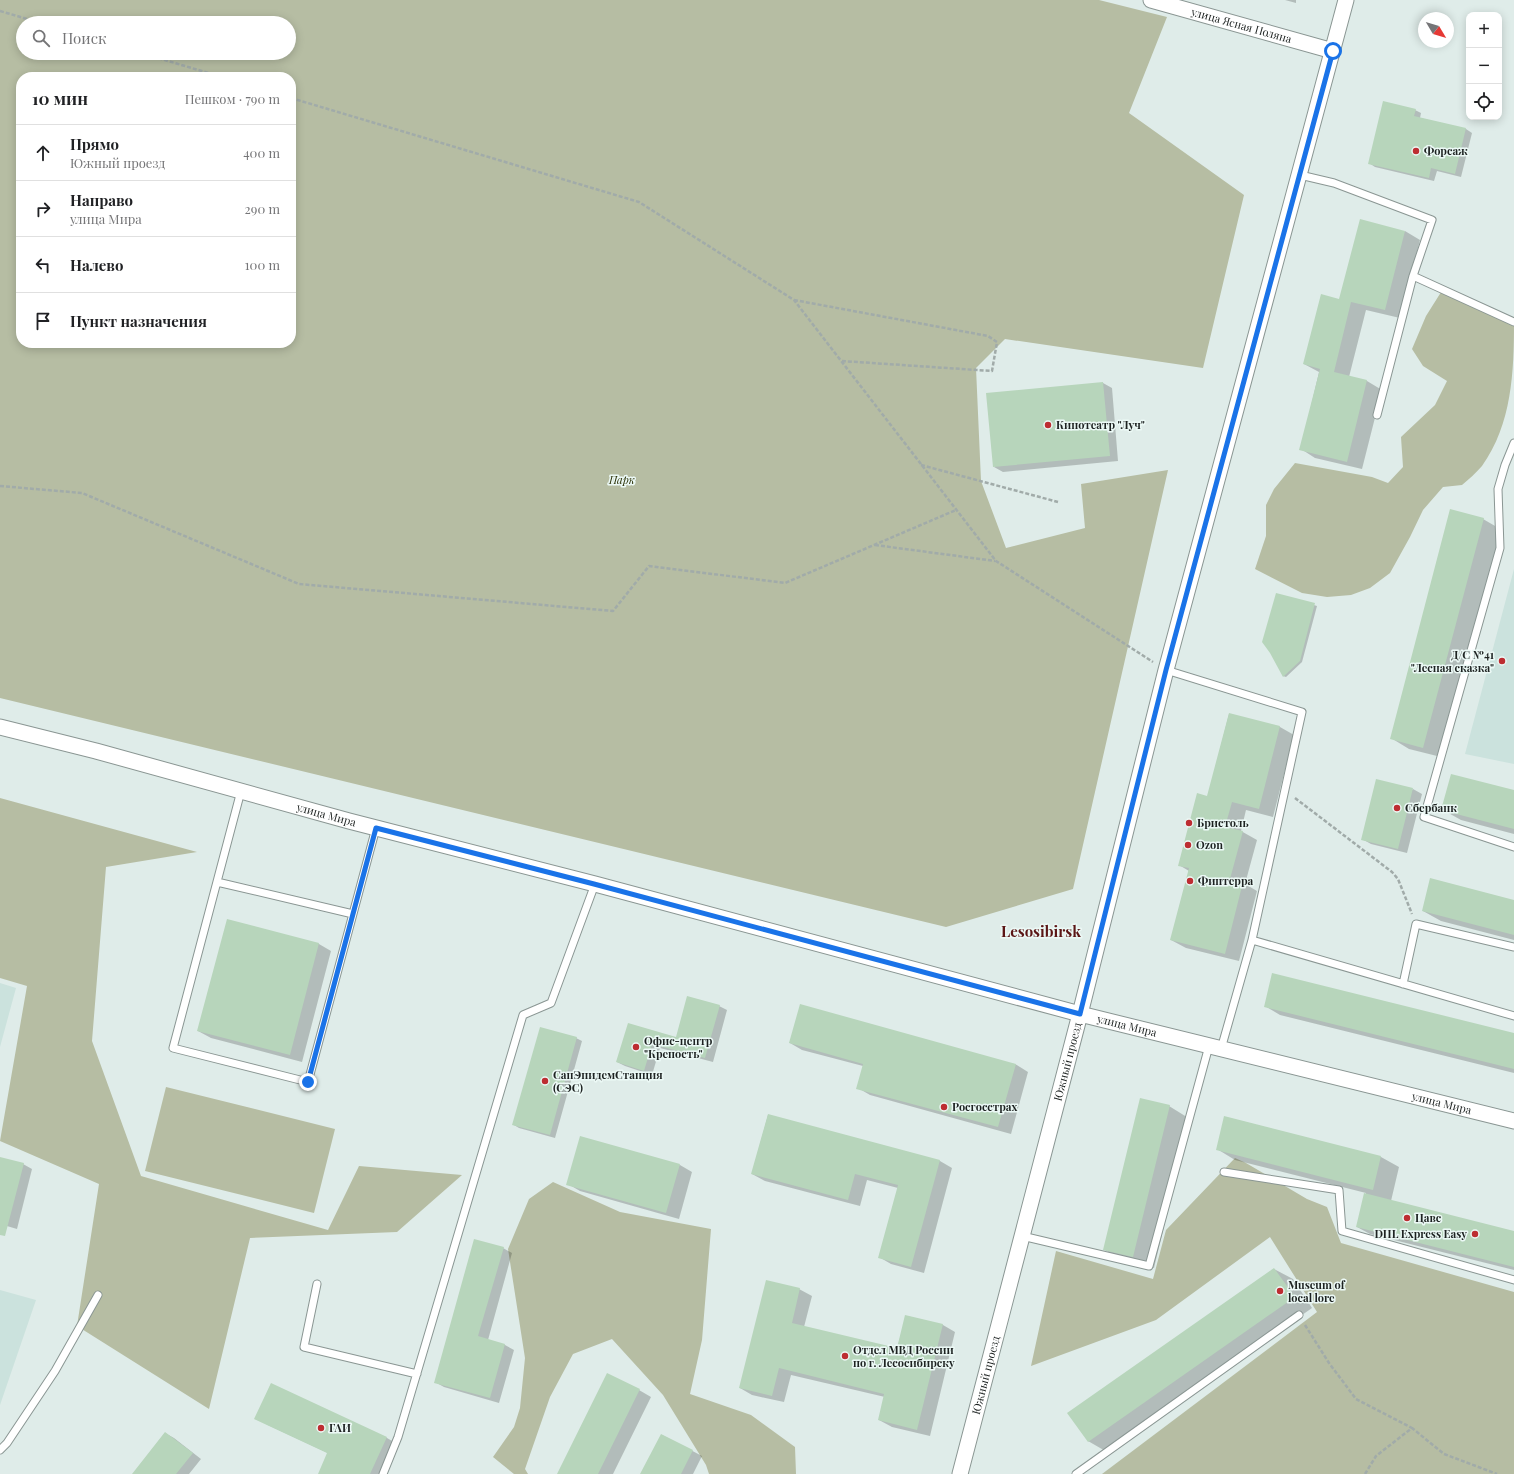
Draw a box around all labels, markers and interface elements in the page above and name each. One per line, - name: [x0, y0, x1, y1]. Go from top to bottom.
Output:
- street label: улица Ясная Поляна: [1189, 3, 1294, 46]
- north arrow: [1418, 12, 1454, 48]
- map controls: [1466, 12, 1502, 120]
- button: +: [1466, 12, 1502, 48]
- search box: [16, 16, 296, 60]
- icon: search: [30, 27, 52, 49]
- text: Поиск: [62, 28, 107, 48]
- route start: [1324, 42, 1342, 60]
- button: −: [1466, 48, 1502, 84]
- button: locate: [1466, 84, 1502, 120]
- text: 10 мин: [32, 87, 88, 109]
- text: Пешком · 790 m: [185, 90, 280, 107]
- text: Прямо: [70, 134, 119, 154]
- icon: ahead: [32, 142, 54, 164]
- place label: Форсаж: [1424, 143, 1468, 158]
- text: 400 m: [243, 144, 280, 161]
- marker: Форсаж: [1411, 146, 1421, 156]
- text: Южный проезд: [70, 154, 165, 171]
- text: Направо: [70, 190, 133, 210]
- icon: right: [32, 198, 54, 220]
- text: 290 m: [245, 200, 280, 217]
- text: улица Мира: [70, 210, 142, 227]
- icon: left: [32, 254, 54, 276]
- text: Налево: [70, 255, 123, 275]
- text: 100 m: [245, 256, 280, 273]
- icon: arrive: [32, 310, 54, 332]
- text: Пункт назначения: [70, 311, 207, 331]
- place label: Кинотеатр "Луч": [1056, 417, 1145, 432]
- marker: Кинотеатр "Луч": [1043, 420, 1053, 430]
- park label: Парк: [608, 472, 635, 487]
- place label: Д/С №41 "Лесная сказка": [1411, 647, 1494, 675]
- marker: Д/С №41 "Лесная сказка": [1497, 656, 1507, 666]
- street label: улица Мира: [294, 799, 358, 830]
- place label: Сбербанк: [1405, 800, 1457, 815]
- marker: Сбербанк: [1392, 803, 1402, 813]
- place label: Бристоль: [1197, 815, 1249, 830]
- marker: Бристоль: [1184, 818, 1194, 828]
- place label: Ozon: [1196, 837, 1223, 852]
- marker: Ozon: [1183, 840, 1193, 850]
- place label: Финтерра: [1198, 873, 1254, 888]
- marker: Финтерра: [1185, 876, 1195, 886]
- district label: Lesosibirsk: [1001, 921, 1081, 941]
- street label: улица Мира: [1095, 1010, 1159, 1040]
- street label: Южный проезд: [1050, 1021, 1085, 1103]
- place label: Офис-центр "Крепость": [644, 1033, 713, 1061]
- marker: Офис-центр "Крепость": [631, 1042, 641, 1052]
- place label: СанЭпидемСтанция (СЭС): [553, 1067, 663, 1095]
- route end: [299, 1073, 317, 1091]
- marker: СанЭпидемСтанция (СЭС): [540, 1076, 550, 1086]
- street label: улица Мира: [1409, 1088, 1474, 1117]
- place label: Росгосстрах: [952, 1099, 1018, 1114]
- marker: Росгосстрах: [939, 1102, 949, 1112]
- place label: Цавс: [1415, 1210, 1442, 1225]
- marker: Цавс: [1402, 1213, 1412, 1223]
- place label: DHL Express Easy: [1374, 1226, 1467, 1241]
- marker: DHL Express Easy: [1470, 1229, 1480, 1239]
- place label: Museum of local lore: [1288, 1277, 1346, 1305]
- marker: Museum of local lore: [1275, 1286, 1285, 1296]
- street label: Южный проезд: [968, 1334, 1003, 1416]
- place label: Отдел МВД России по г. Лесосибирску: [853, 1342, 955, 1370]
- marker: Отдел МВД России по г. Лесосибирску: [840, 1351, 850, 1361]
- place label: ГАИ: [329, 1420, 351, 1435]
- marker: ГАИ: [316, 1423, 326, 1433]

